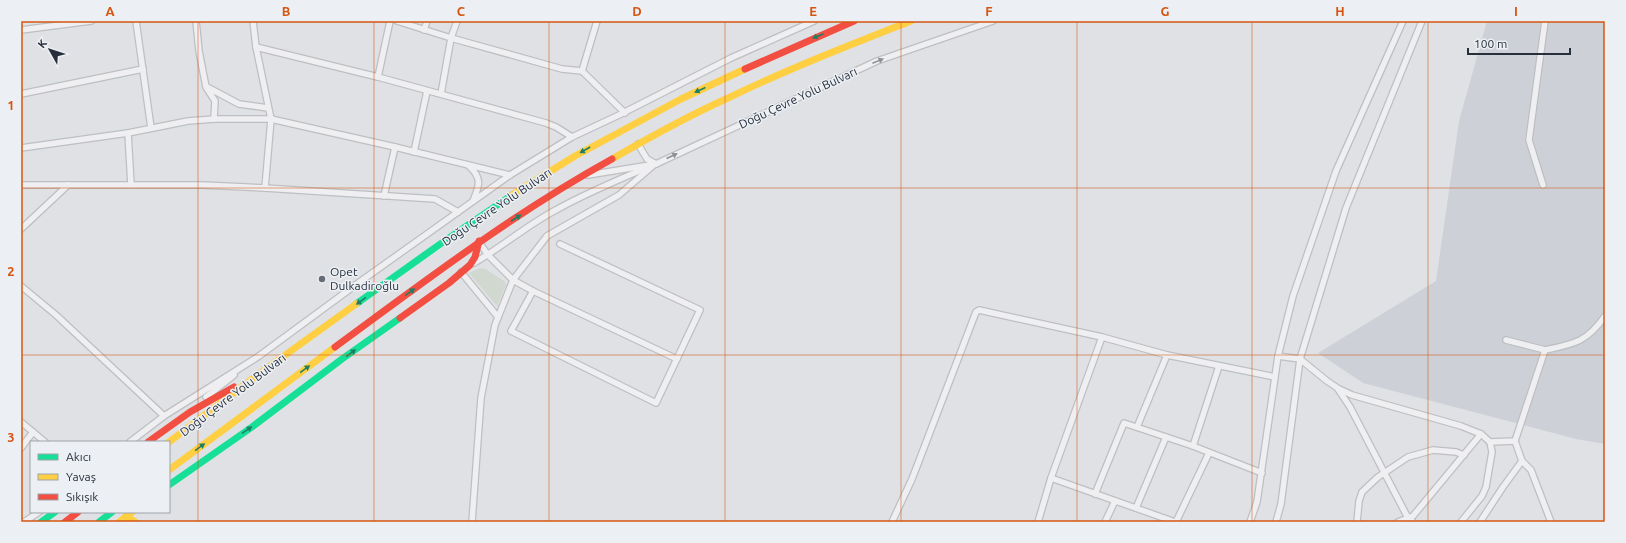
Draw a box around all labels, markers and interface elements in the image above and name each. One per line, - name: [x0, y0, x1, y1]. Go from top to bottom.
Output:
- text: A: [105, 4, 115, 18]
- text: B: [282, 4, 291, 18]
- text: C: [457, 4, 466, 18]
- text: D: [632, 4, 642, 18]
- text: E: [809, 4, 817, 18]
- text: F: [985, 4, 993, 18]
- text: G: [1161, 4, 1170, 18]
- text: H: [1335, 4, 1345, 18]
- text: I: [1514, 4, 1518, 18]
- north arrow: [30, 30, 70, 70]
- scale bar: [1468, 30, 1570, 56]
- one-way arrow: [812, 33, 824, 39]
- text: K: [35, 37, 50, 50]
- text: 100 m: [1474, 37, 1507, 50]
- one-way arrow: [873, 57, 885, 63]
- street label: Doğu Çevre Yolu Bulvarı: [737, 64, 859, 131]
- one-way arrow: [694, 87, 705, 93]
- text: 1: [7, 98, 15, 112]
- one-way arrow: [579, 147, 591, 154]
- one-way arrow: [666, 153, 677, 159]
- street label: Doğu Çevre Yolu Bulvarı: [440, 165, 554, 248]
- one-way arrow: [511, 214, 521, 222]
- text: 2: [7, 264, 15, 278]
- place label: Opet Dulkadiroğlu: [330, 265, 399, 292]
- marker: Opet Dulkadiroğlu: [317, 274, 327, 284]
- one-way arrow: [404, 288, 415, 296]
- one-way arrow: [356, 297, 366, 305]
- one-way arrow: [346, 349, 356, 357]
- street label: Doğu Çevre Yolu Bulvarı: [177, 351, 288, 439]
- one-way arrow: [300, 366, 310, 374]
- one-way arrow: [242, 426, 252, 434]
- text: 3: [7, 430, 15, 444]
- legend: [30, 441, 170, 513]
- one-way arrow: [195, 442, 206, 451]
- text: Akıcı: [66, 450, 91, 463]
- text: Yavaş: [66, 470, 96, 483]
- text: Sıkışık: [66, 490, 98, 503]

